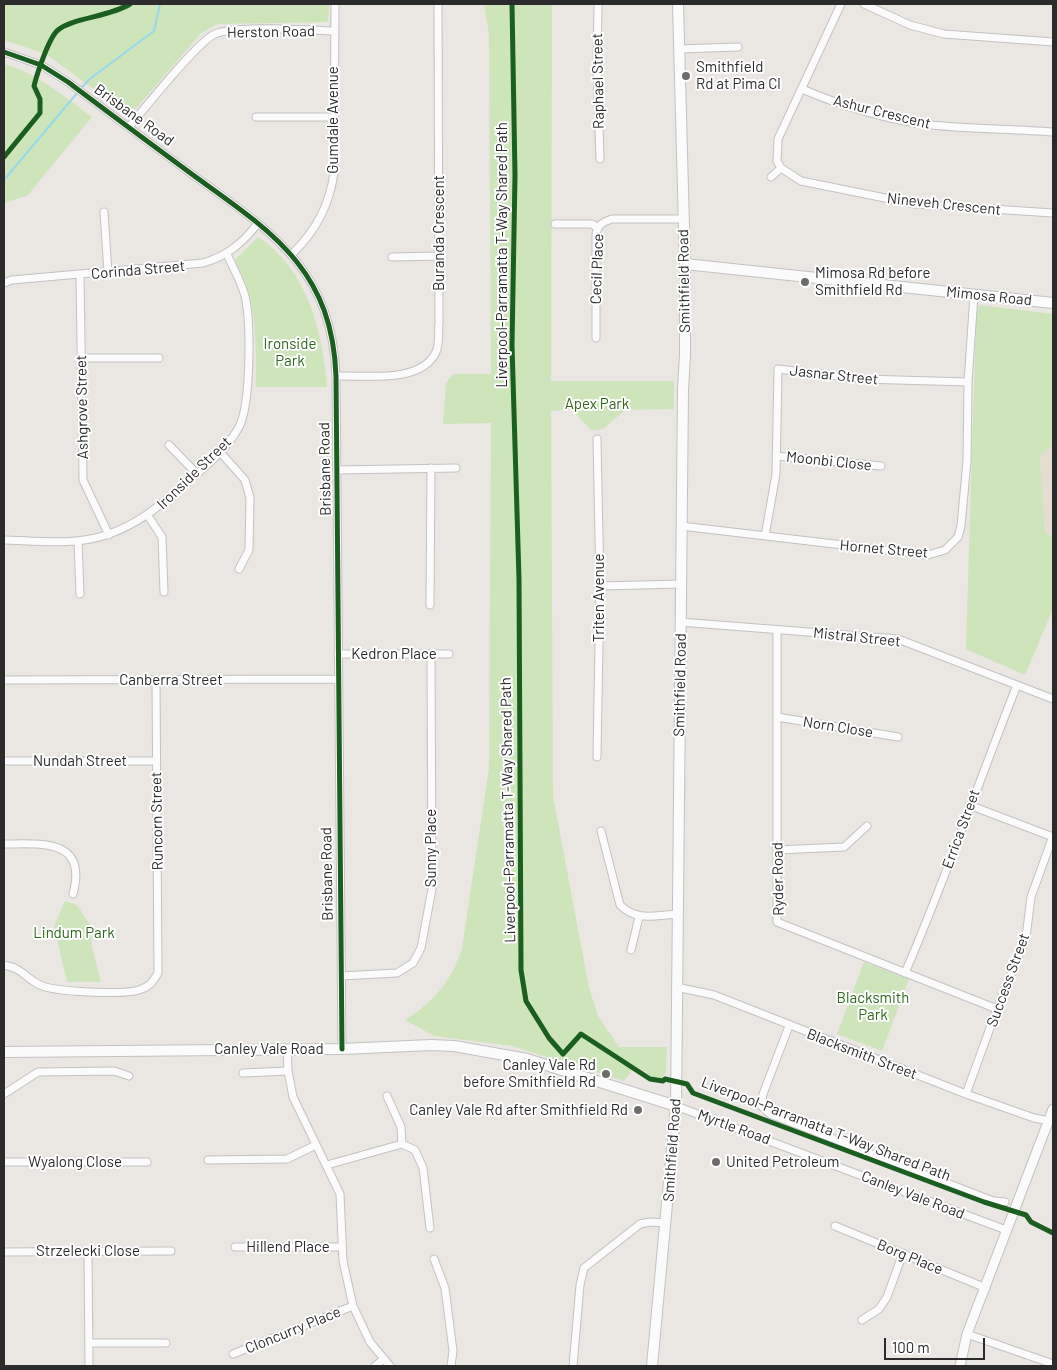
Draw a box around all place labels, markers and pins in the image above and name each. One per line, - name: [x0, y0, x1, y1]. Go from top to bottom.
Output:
- place label: Smithfield Rd at Pima Cl: [696, 58, 781, 93]
- marker: Smithfield Rd at Pima Cl: [680, 70, 692, 82]
- place label: Mimosa Rd before Smithfield Rd: [815, 264, 930, 299]
- marker: Mimosa Rd before Smithfield Rd: [799, 276, 811, 288]
- place label: Canley Vale Rd before Smithfield Rd: [463, 1056, 596, 1091]
- marker: Canley Vale Rd before Smithfield Rd: [600, 1068, 612, 1080]
- place label: Canley Vale Rd after Smithfield Rd: [409, 1101, 628, 1119]
- marker: Canley Vale Rd after Smithfield Rd: [632, 1104, 644, 1116]
- place label: United Petroleum: [726, 1153, 839, 1171]
- marker: United Petroleum: [710, 1156, 722, 1168]

